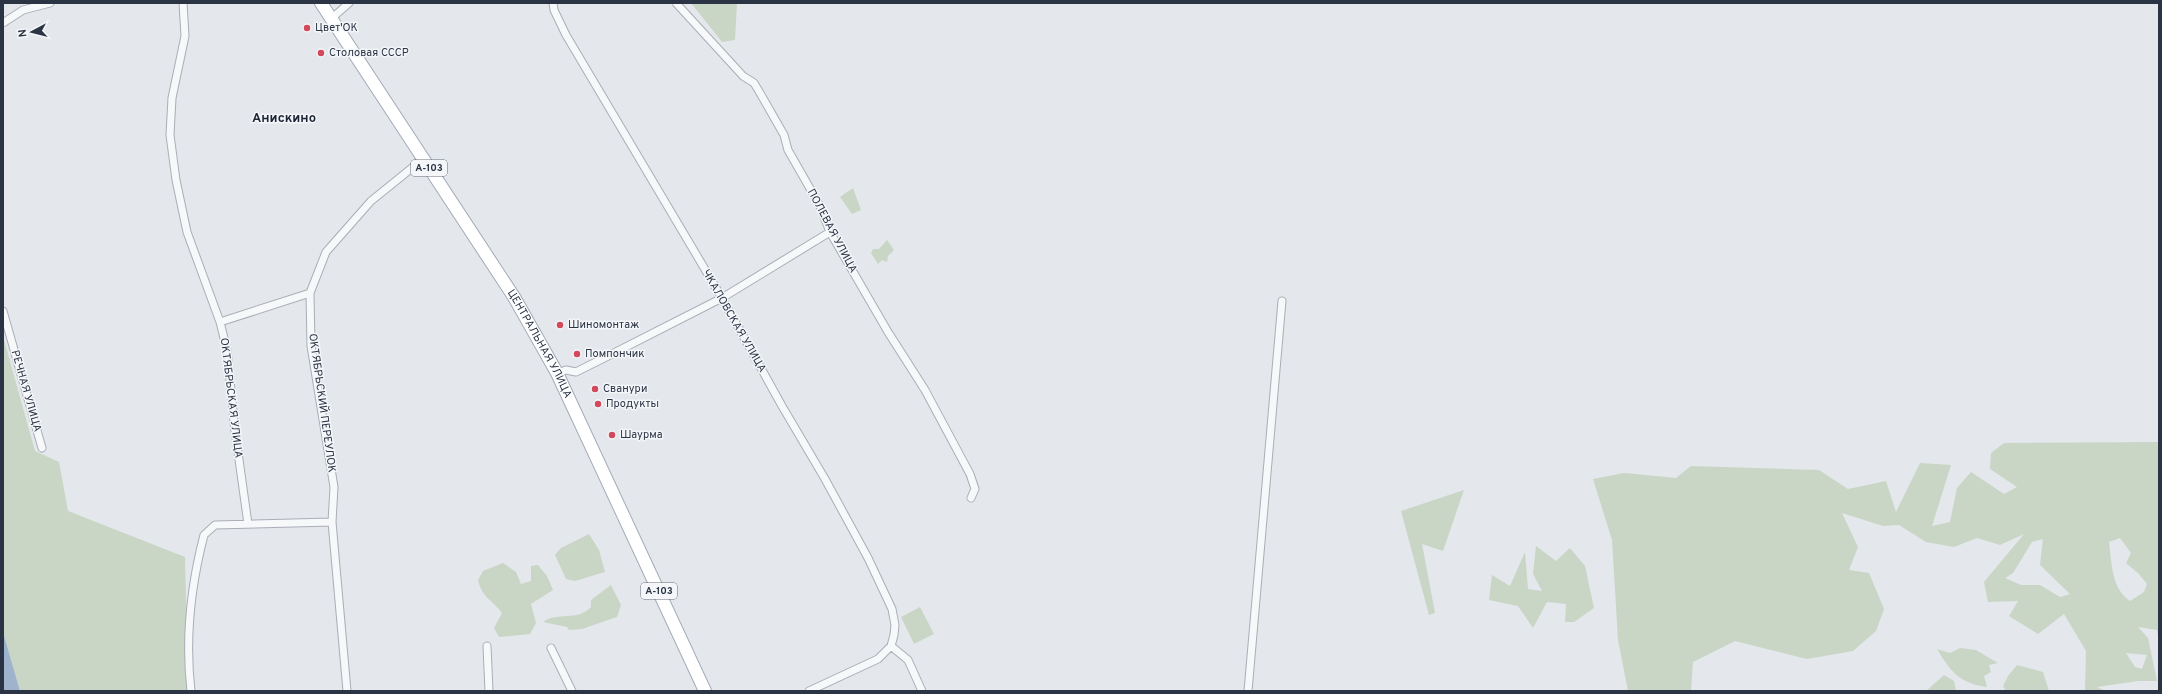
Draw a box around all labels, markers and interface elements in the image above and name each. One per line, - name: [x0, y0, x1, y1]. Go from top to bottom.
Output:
- north arrow: [12, 12, 52, 52]
- place label: Цвет'OK: [315, 21, 358, 35]
- marker: Цвет'OK: [302, 23, 312, 33]
- text: N: [16, 28, 30, 38]
- place label: Столовая СССР: [329, 46, 409, 60]
- marker: Столовая СССР: [316, 48, 326, 58]
- district label: Анискино: [252, 111, 316, 127]
- road number: А-103: [411, 160, 447, 176]
- street label: ПОЛЕВАЯ УЛИЦА: [804, 187, 860, 275]
- street label: ЧКАЛОВСКАЯ УЛИЦА: [699, 267, 769, 375]
- street label: ЦЕНТРАЛЬНАЯ УЛИЦА: [504, 287, 575, 400]
- place label: Шиномонтаж: [568, 318, 639, 332]
- marker: Шиномонтаж: [555, 320, 565, 330]
- street label: ОКТЯБРЬСКИЙ ПЕРЕУЛОК: [305, 332, 340, 474]
- street label: ОКТЯБРЬСКАЯ УЛИЦА: [217, 337, 245, 459]
- place label: Помпончик: [585, 347, 645, 361]
- street label: РЕЧНАЯ УЛИЦА: [8, 348, 44, 434]
- marker: Помпончик: [572, 349, 582, 359]
- place label: Сванури: [603, 382, 647, 396]
- marker: Сванури: [590, 384, 600, 394]
- place label: Продукты: [606, 397, 659, 411]
- marker: Продукты: [593, 399, 603, 409]
- place label: Шаурма: [620, 428, 663, 442]
- marker: Шаурма: [607, 430, 617, 440]
- road number: А-103: [641, 583, 677, 599]

